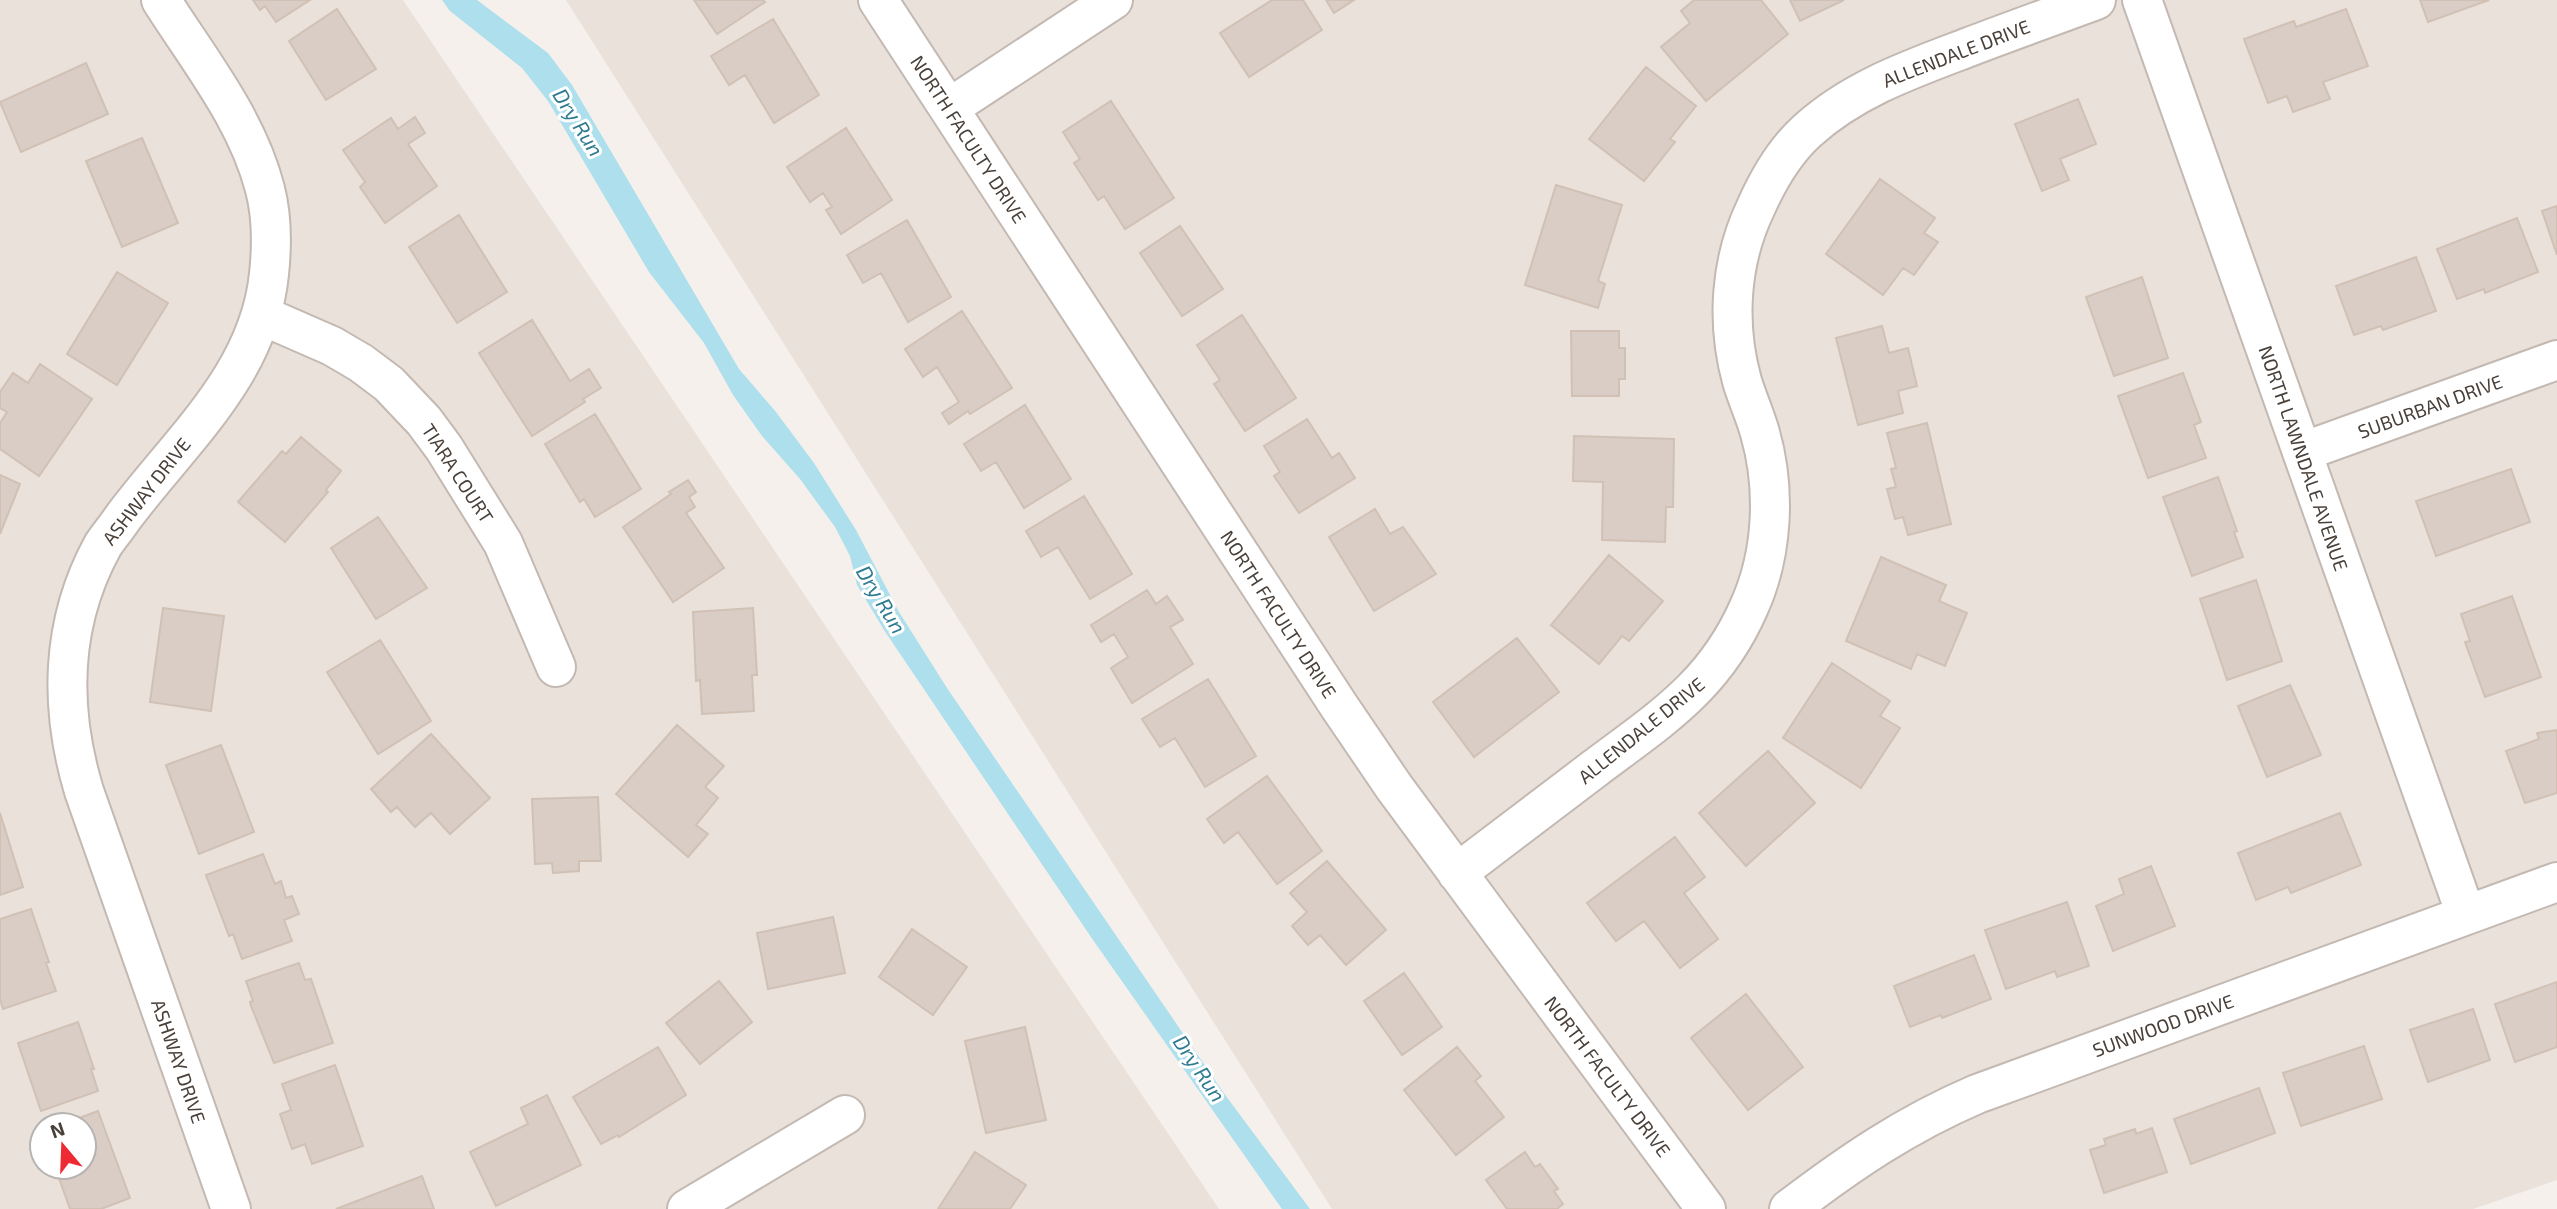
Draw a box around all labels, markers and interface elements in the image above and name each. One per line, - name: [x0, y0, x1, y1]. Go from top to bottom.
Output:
- street label: ALLENDALE DRIVE: [1879, 14, 2033, 92]
- street label: NORTH FACULTY DRIVE: [906, 51, 1032, 227]
- water label: Dry Run: [548, 83, 610, 161]
- street label: NORTH LAWNDALE AVENUE: [2255, 342, 2353, 574]
- street label: SUBURBAN DRIVE: [2355, 369, 2505, 443]
- street label: TIARA COURT: [417, 419, 499, 527]
- street label: ASHWAY DRIVE: [97, 433, 195, 549]
- street label: NORTH FACULTY DRIVE: [1216, 526, 1342, 702]
- water label: Dry Run: [851, 560, 912, 638]
- street label: ALLENDALE DRIVE: [1573, 672, 1709, 788]
- street label: SUNWOOD DRIVE: [2089, 989, 2237, 1061]
- street label: NORTH FACULTY DRIVE: [1540, 991, 1676, 1161]
- street label: ASHWAY DRIVE: [147, 996, 211, 1126]
- water label: Dry Run: [1168, 1030, 1231, 1107]
- north arrow: [28, 1111, 98, 1181]
- text: N: [47, 1116, 68, 1143]

